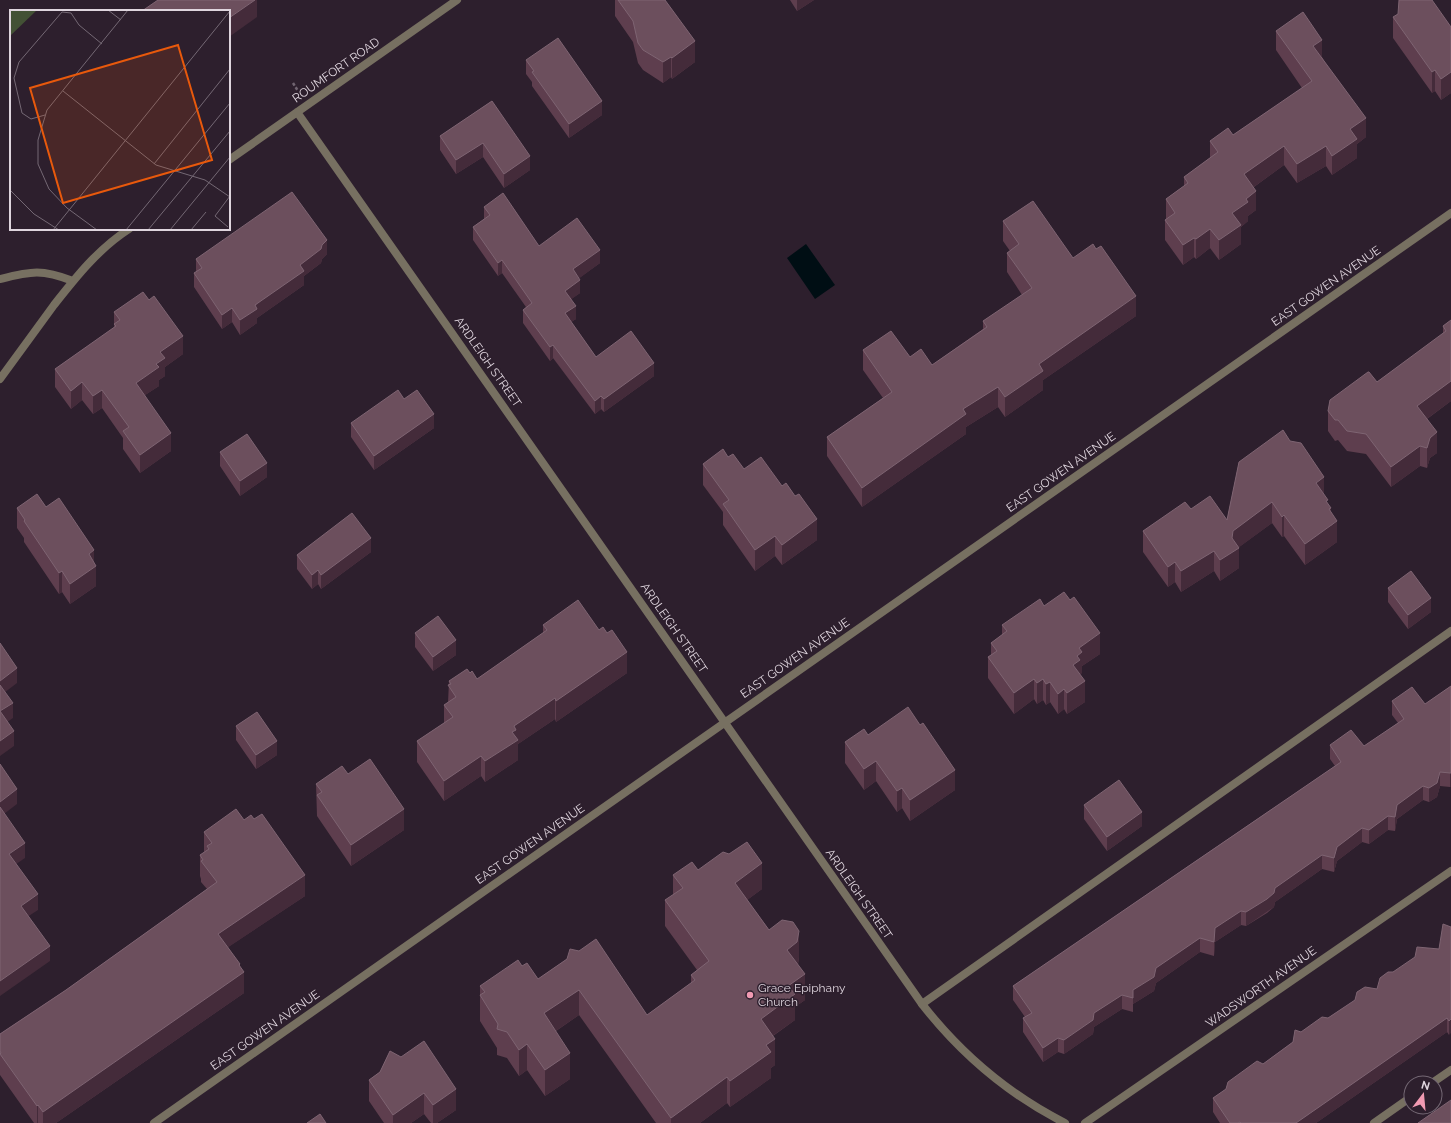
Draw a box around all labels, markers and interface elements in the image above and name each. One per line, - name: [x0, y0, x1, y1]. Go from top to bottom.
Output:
- inset map: [10, 10, 230, 230]
- street label: ROUMFORT ROAD: [290, 34, 383, 105]
- street label: EAST GOWEN AVENUE: [1269, 243, 1383, 329]
- street label: ARDLEIGH STREET: [452, 314, 525, 410]
- street label: EAST GOWEN AVENUE: [1004, 429, 1118, 515]
- street label: ARDLEIGH STREET: [638, 580, 711, 676]
- street label: EAST GOWEN AVENUE: [738, 615, 852, 701]
- street label: EAST GOWEN AVENUE: [473, 801, 587, 887]
- street label: ARDLEIGH STREET: [823, 846, 896, 942]
- street label: WADSWORTH AVENUE: [1203, 943, 1319, 1031]
- place label: Grace Epiphany Church: [758, 981, 846, 1009]
- street label: EAST GOWEN AVENUE: [208, 987, 322, 1073]
- marker: Grace Epiphany Church: [745, 990, 755, 1000]
- north arrow: [1403, 1075, 1443, 1115]
- text: N: [1420, 1078, 1431, 1093]

